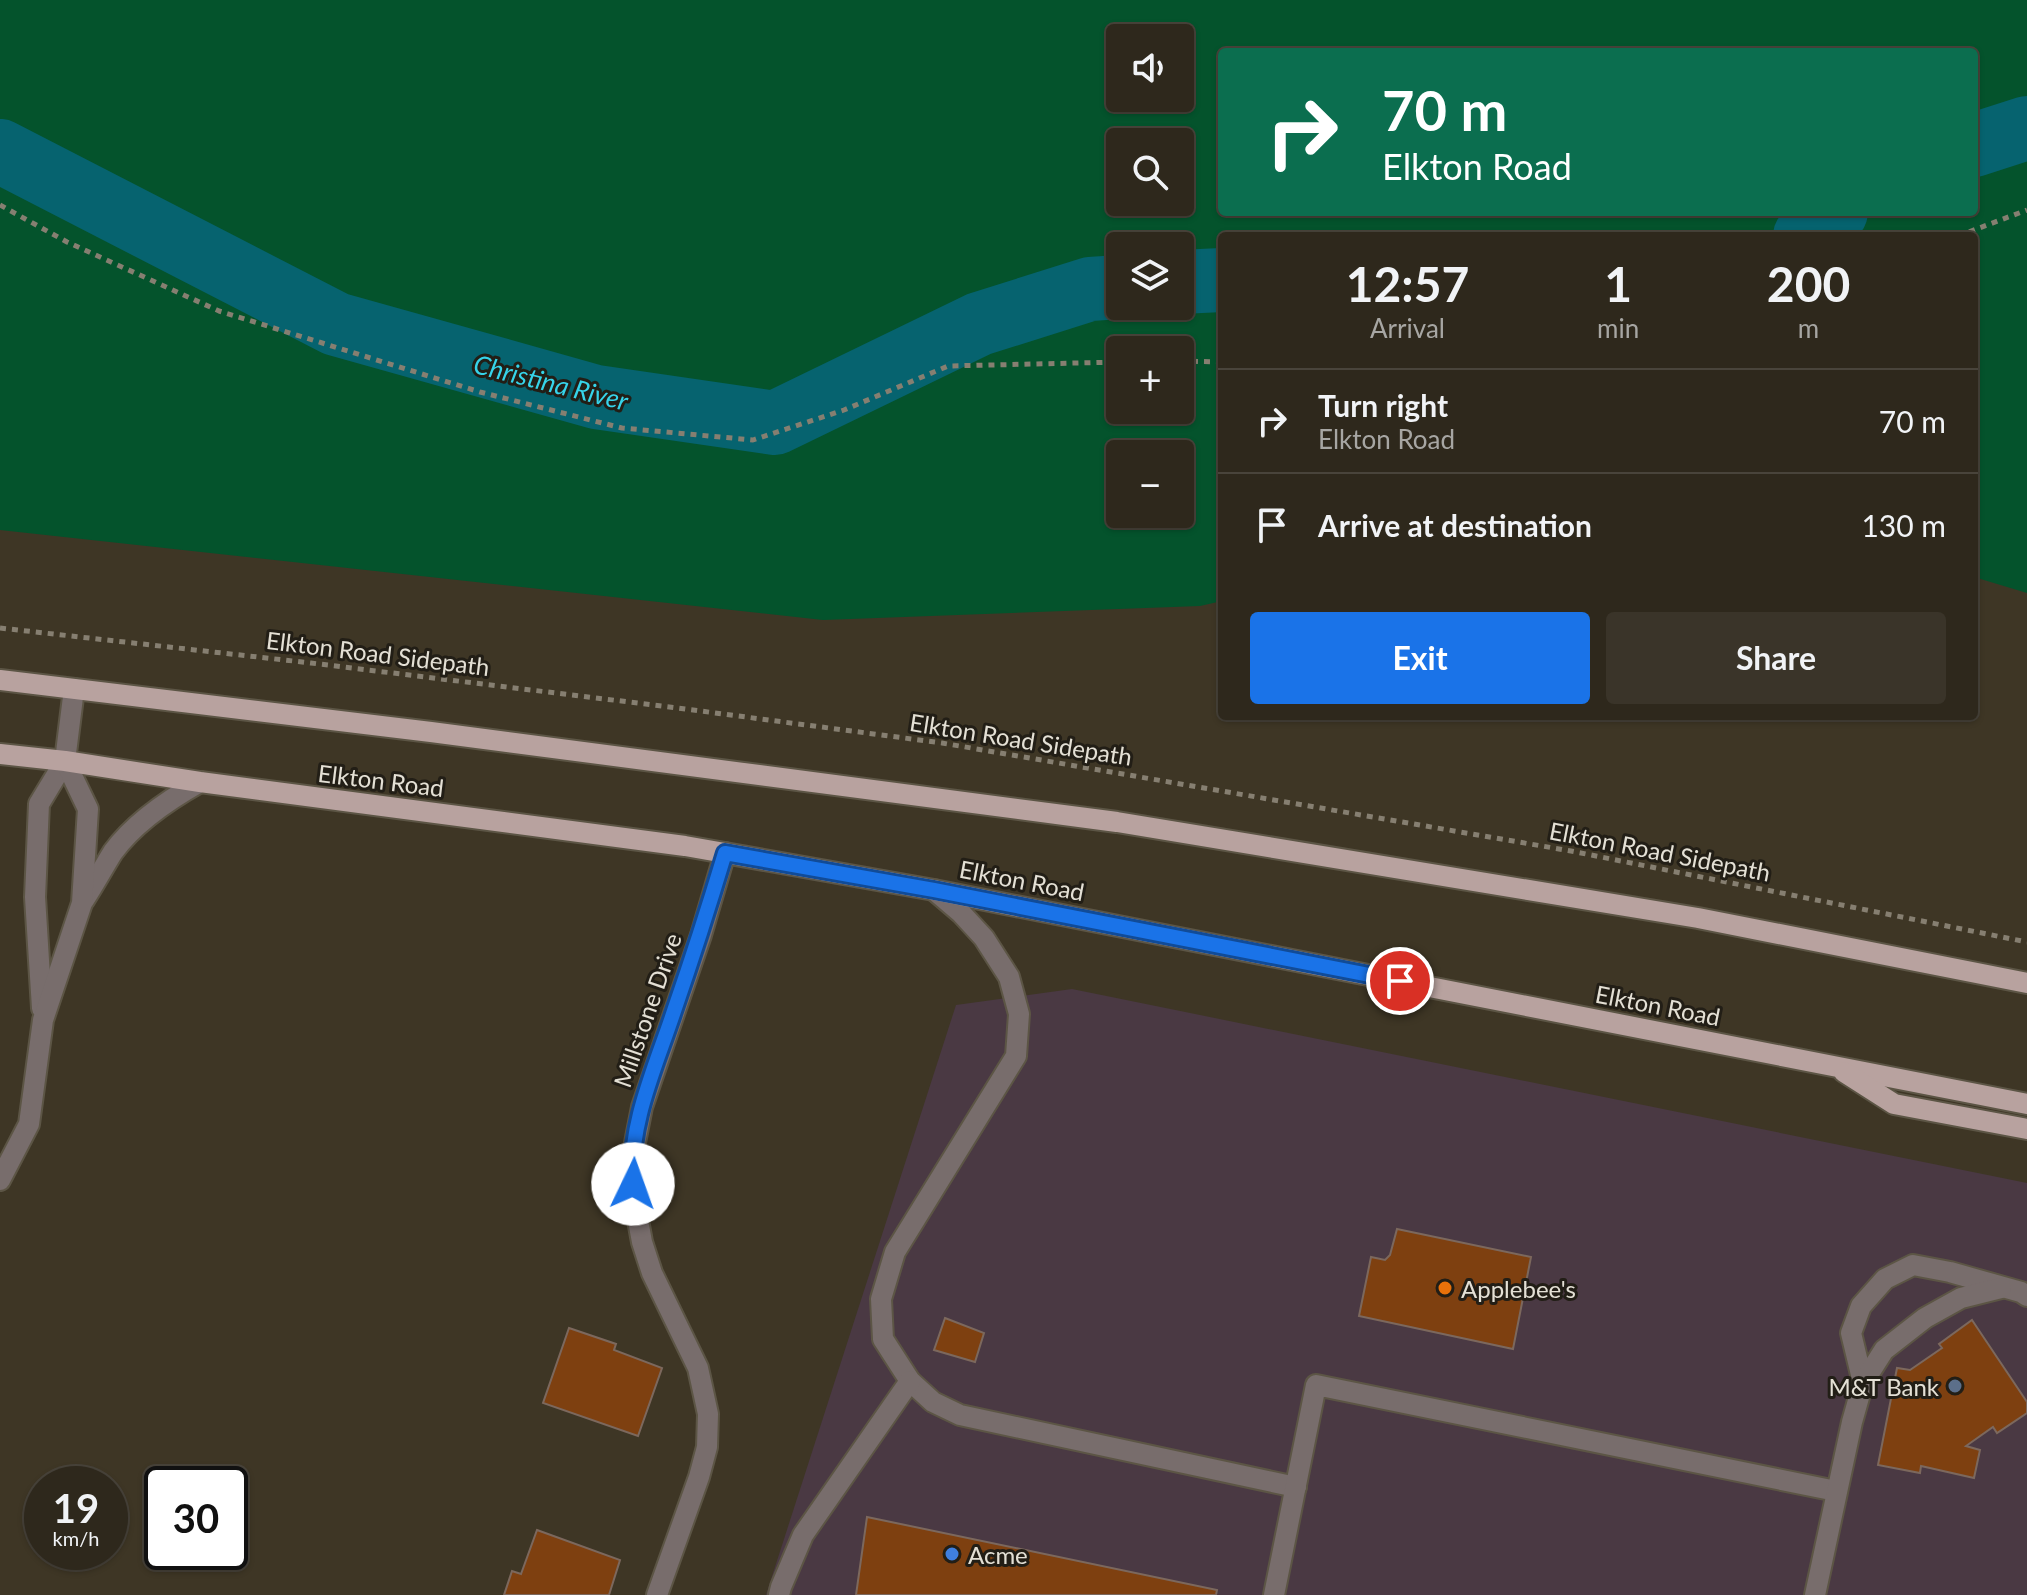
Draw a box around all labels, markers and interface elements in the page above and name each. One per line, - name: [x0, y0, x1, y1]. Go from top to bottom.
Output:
- map controls: [1106, 24, 1194, 528]
- button: sound: [1106, 24, 1194, 112]
- text: 70 m: [1382, 76, 1507, 143]
- icon: right: [1250, 80, 1354, 184]
- button: search: [1106, 128, 1194, 216]
- text: Elkton Road: [1382, 144, 1572, 188]
- button: layers: [1106, 232, 1194, 320]
- text: 12:57: [1346, 255, 1469, 312]
- text: 1: [1604, 255, 1632, 312]
- text: 200: [1767, 255, 1850, 312]
- text: Arrival: [1370, 312, 1445, 344]
- text: min: [1597, 312, 1639, 344]
- text: m: [1798, 312, 1819, 344]
- button: +: [1106, 336, 1194, 424]
- water label: Christina River: [471, 347, 632, 417]
- text: Turn right: [1318, 387, 1448, 423]
- icon: right: [1250, 399, 1294, 443]
- text: 70 m: [1879, 403, 1946, 439]
- text: Elkton Road: [1318, 423, 1455, 455]
- button: −: [1106, 440, 1194, 528]
- icon: arrive: [1250, 503, 1294, 547]
- text: Arrive at destination: [1318, 507, 1592, 543]
- text: 130 m: [1861, 507, 1946, 543]
- button: Exit: [1250, 612, 1590, 704]
- button: Share: [1606, 612, 1946, 704]
- street label: Elkton Road Sidepath: [265, 625, 491, 681]
- street label: Elkton Road Sidepath: [908, 707, 1134, 771]
- street label: Elkton Road: [316, 758, 446, 802]
- street label: Elkton Road Sidepath: [1547, 815, 1773, 887]
- street label: Elkton Road: [957, 854, 1087, 906]
- street label: Millstone Drive: [607, 929, 687, 1091]
- pin: [1366, 947, 1434, 1015]
- icon: arrive: [1378, 959, 1422, 1003]
- street label: Elkton Road: [1593, 979, 1723, 1031]
- position arrow: [591, 1142, 675, 1226]
- place label: Applebee's: [1461, 1274, 1576, 1303]
- marker: Applebee's: [1436, 1279, 1454, 1297]
- place label: M&T Bank: [1828, 1372, 1940, 1401]
- marker: M&T Bank: [1946, 1377, 1964, 1395]
- speed limit sign: 30: [144, 1466, 248, 1570]
- text: 19: [53, 1484, 99, 1532]
- text: km/h: [53, 1526, 99, 1550]
- place label: Acme: [968, 1540, 1028, 1569]
- marker: Acme: [943, 1545, 961, 1563]

